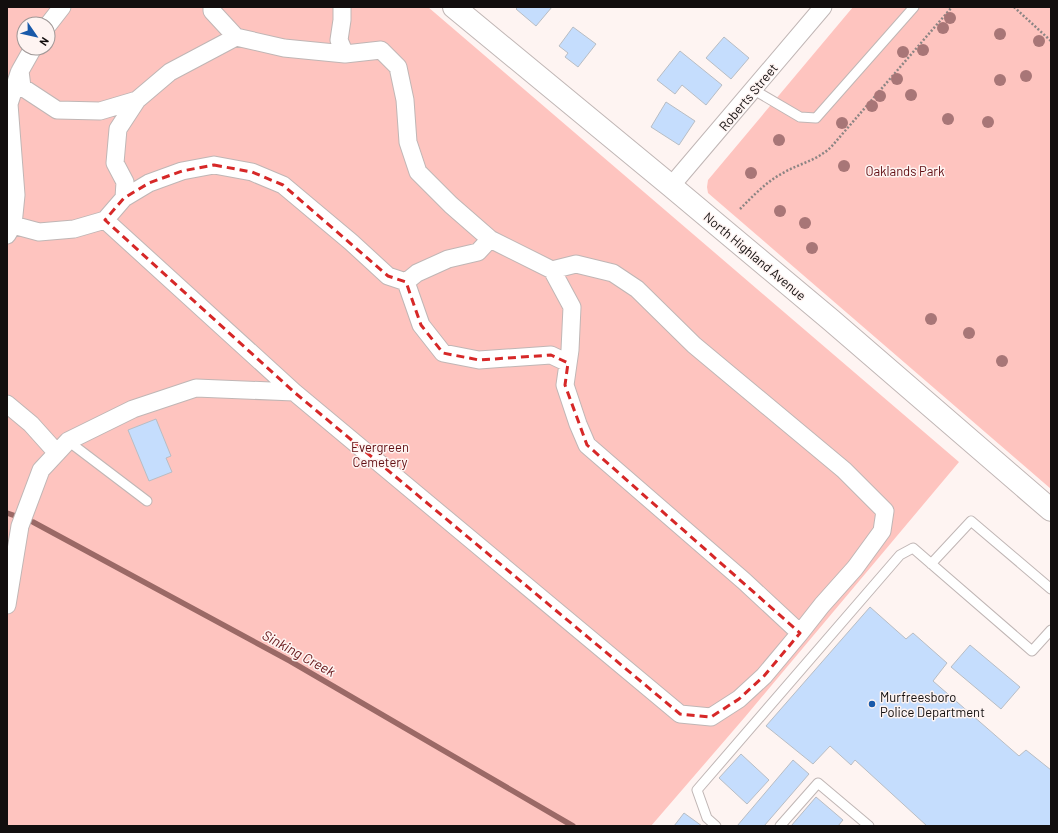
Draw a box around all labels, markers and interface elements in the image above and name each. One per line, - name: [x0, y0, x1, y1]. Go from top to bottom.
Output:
- north arrow: [16, 16, 56, 56]
- text: N: [37, 35, 52, 49]
- street label: Roberts Street: [715, 60, 781, 134]
- park label: Oaklands Park: [865, 163, 945, 179]
- street label: North Highland Avenue: [701, 209, 809, 303]
- park label: Evergreen Cemetery: [351, 439, 409, 470]
- water label: Sinking Creek: [260, 626, 339, 680]
- place label: Murfreesboro Police Department: [880, 689, 985, 720]
- marker: Murfreesboro Police Department: [867, 699, 877, 709]

